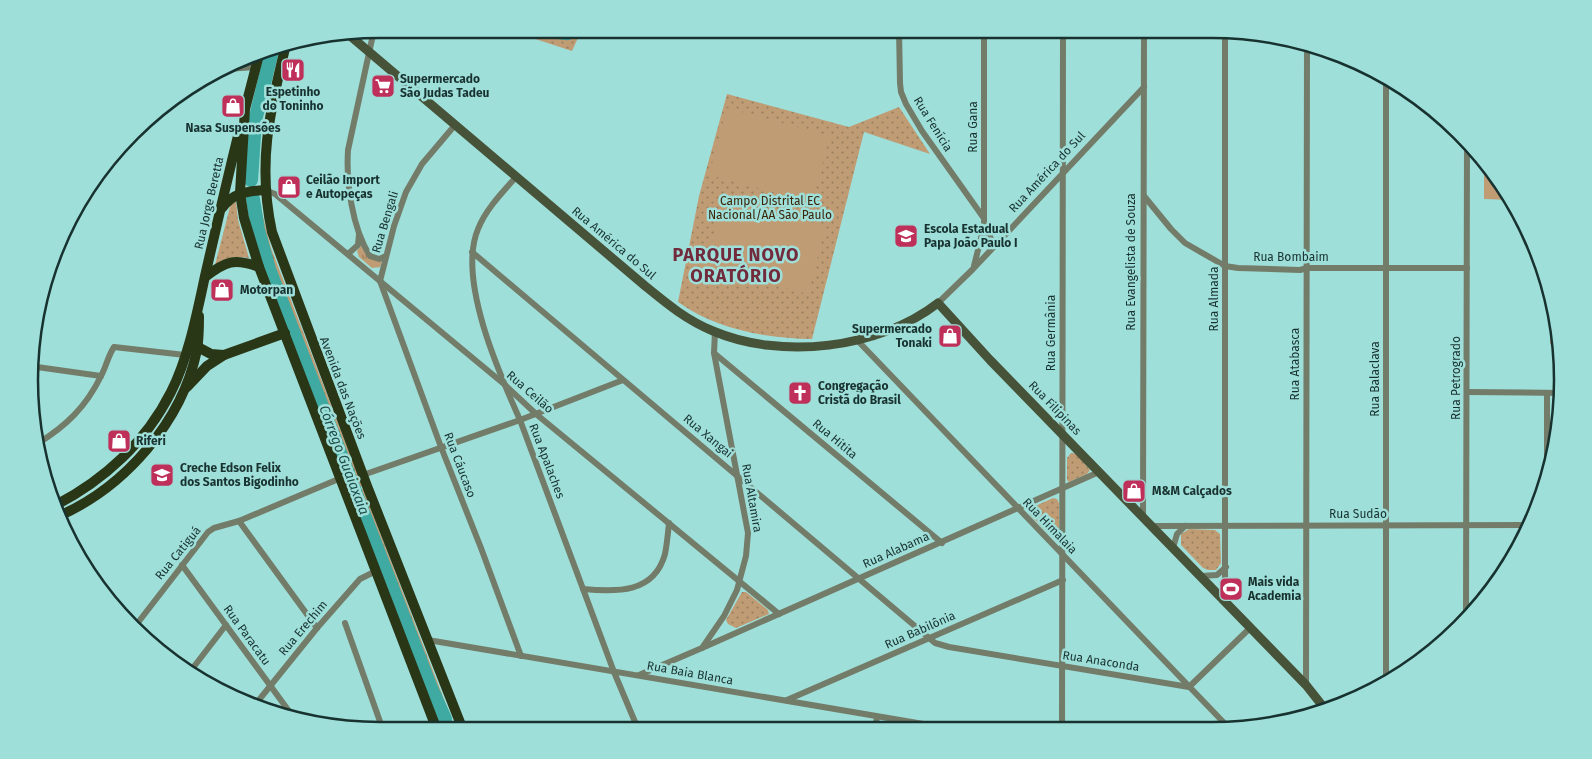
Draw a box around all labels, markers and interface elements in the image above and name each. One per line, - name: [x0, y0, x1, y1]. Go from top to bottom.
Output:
- restaurant icon: Espetinho do Toninho: [280, 57, 306, 83]
- place label: Supermercado São Judas Tadeu: [400, 72, 490, 100]
- supermarket icon: Supermercado São Judas Tadeu: [370, 73, 396, 99]
- place label: Espetinho do Toninho: [262, 85, 324, 113]
- shop icon: Nasa Suspensões: [220, 93, 246, 119]
- street label: Rua Fenícia: [911, 94, 955, 154]
- street label: Rua Gana: [966, 101, 980, 153]
- place label: Nasa Suspensões: [186, 121, 281, 135]
- street label: Rua América do Sul: [1006, 128, 1088, 215]
- street label: Rua Jorge Beretta: [192, 155, 226, 251]
- place label: Ceilão Import e Autopeças: [306, 173, 380, 202]
- shop icon: Ceilão Import e Autopeças: [276, 174, 302, 200]
- street label: Rua Bengali: [369, 189, 401, 255]
- street label: Rua Evangelista de Souza: [1124, 193, 1138, 331]
- park label: Campo Distrital EC Nacional/AA São Paulo: [708, 194, 832, 222]
- street label: Rua América do Sul: [569, 204, 659, 283]
- place label: Escola Estadual Papa João Paulo I: [924, 222, 1018, 250]
- school or university icon: Escola Estadual Papa João Paulo I: [893, 223, 919, 249]
- district label: PARQUE NOVO ORATÓRIO: [673, 244, 799, 287]
- street label: Rua Bombaim: [1253, 250, 1329, 264]
- street label: Rua Almada: [1207, 267, 1221, 331]
- shop icon: Motorpan: [209, 277, 235, 303]
- place label: Motorpan: [240, 283, 293, 297]
- street label: Rua Germânia: [1044, 295, 1058, 371]
- place label: Supermercado Tonaki: [852, 322, 932, 350]
- shop icon: Supermercado Tonaki: [937, 323, 963, 349]
- street label: Rua Atabasca: [1288, 328, 1302, 400]
- street label: Avenida das Nações: [317, 335, 369, 441]
- street label: Rua Petrogrado: [1449, 336, 1463, 420]
- street label: Rua Balaclava: [1368, 341, 1382, 417]
- street label: Rua Ceilão: [504, 368, 556, 416]
- street label: Rua Filipinas: [1026, 378, 1084, 438]
- place label: Congregação Cristã do Brasil: [818, 379, 901, 407]
- church icon: Congregação Cristã do Brasil: [787, 380, 813, 406]
- water label: Córrego Guaiaxaia: [315, 403, 373, 517]
- street label: Rua Xangai: [681, 411, 735, 461]
- street label: Rua Hitita: [810, 416, 860, 462]
- street label: Rua Apalaches: [526, 422, 568, 501]
- shop icon: Riferi: [106, 428, 132, 454]
- street label: Rua Cáucaso: [441, 430, 479, 500]
- place label: Riferi: [136, 434, 166, 448]
- place label: Creche Edson Felix dos Santos Bigodinho: [180, 461, 299, 489]
- school or university icon: Creche Edson Felix dos Santos Bigodinho: [149, 462, 175, 488]
- street label: Rua Altamira: [739, 463, 765, 533]
- shop icon: M&M Calçados: [1121, 478, 1147, 504]
- place label: M&M Calçados: [1152, 484, 1232, 499]
- street label: Rua Himalaia: [1020, 495, 1080, 557]
- street label: Rua Sudão: [1329, 507, 1387, 521]
- street label: Rua Catiguá: [152, 524, 204, 582]
- street label: Rua Alabama: [861, 529, 931, 571]
- place label: Mais vida Academia: [1247, 575, 1302, 603]
- sports icon: Mais vida Academia: [1218, 576, 1244, 602]
- street label: Rua Erechim: [276, 598, 330, 658]
- street label: Rua Paracatu: [220, 602, 274, 668]
- street label: Rua Babilônia: [883, 608, 957, 652]
- street label: Rua Anaconda: [1062, 648, 1140, 674]
- street label: Rua Baia Blanca: [646, 659, 734, 687]

